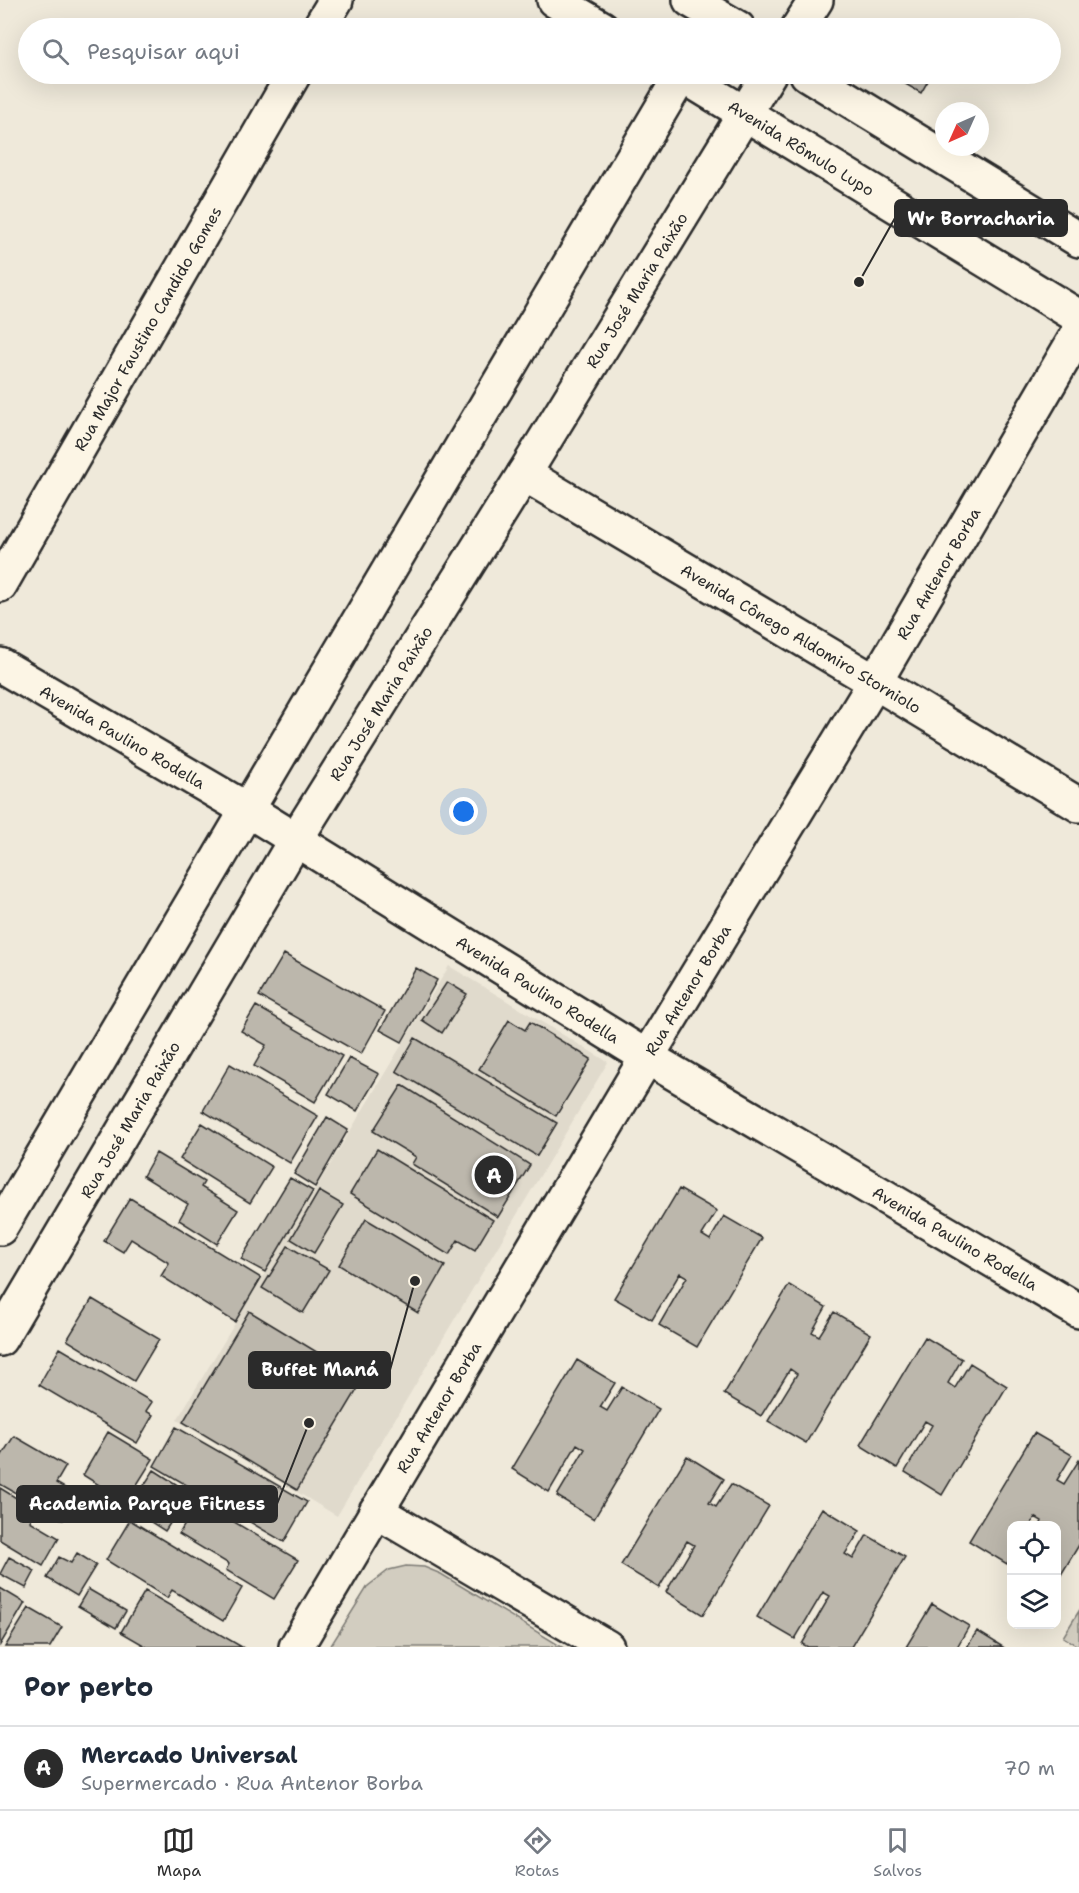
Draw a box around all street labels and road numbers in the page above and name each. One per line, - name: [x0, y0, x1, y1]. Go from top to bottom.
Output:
- street label: Avenida Rômulo Lupo: [724, 96, 878, 201]
- street label: Rua Major Faustino Candido Gomes: [69, 203, 227, 455]
- street label: Rua José Maria Paixão: [581, 209, 693, 372]
- street label: Rua Antenor Borba: [892, 504, 985, 644]
- street label: Avenida Cônego Aldomiro Storniolo: [677, 559, 925, 718]
- street label: Rua José Maria Paixão: [325, 622, 437, 785]
- street label: Avenida Paulino Rodella: [36, 681, 209, 794]
- street label: Rua Antenor Borba: [640, 921, 736, 1059]
- street label: Avenida Paulino Rodella: [452, 931, 623, 1048]
- street label: Rua José Maria Paixão: [76, 1038, 185, 1202]
- street label: Avenida Paulino Rodella: [868, 1182, 1041, 1295]
- street label: Rua Antenor Borba: [392, 1338, 486, 1477]

